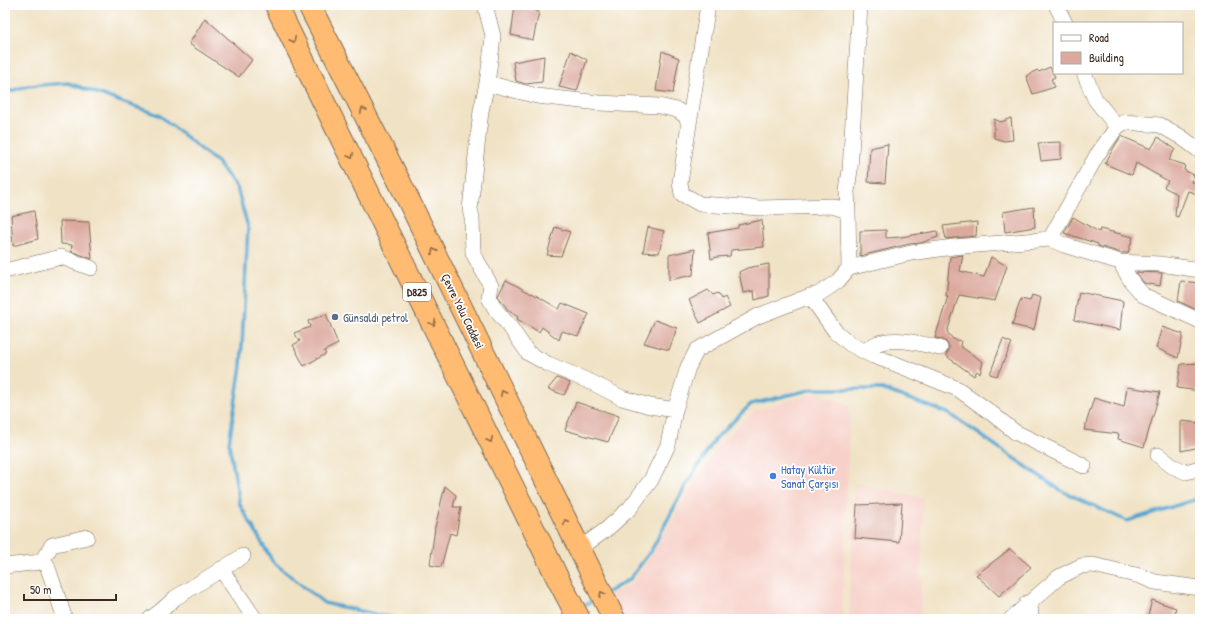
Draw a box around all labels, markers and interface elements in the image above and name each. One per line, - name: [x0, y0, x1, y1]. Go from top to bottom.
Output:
- legend: [1053, 22, 1183, 74]
- text: Road: [1089, 29, 1109, 46]
- one-way arrow: [288, 36, 296, 43]
- text: Building: [1089, 49, 1124, 66]
- one-way arrow: [360, 107, 368, 114]
- one-way arrow: [346, 152, 354, 160]
- one-way arrow: [431, 248, 439, 255]
- street label: Çevre Yolu Caddesi: [437, 270, 489, 352]
- road number: D825: [403, 283, 431, 301]
- place label: Günsaldı petrol: [343, 309, 409, 326]
- marker: Günsaldı petrol: [330, 312, 340, 322]
- one-way arrow: [428, 319, 436, 327]
- one-way arrow: [500, 390, 508, 397]
- one-way arrow: [485, 436, 493, 444]
- place label: Hatay Kültür Sanat Çarşısı: [781, 461, 839, 492]
- marker: Hatay Kültür Sanat Çarşısı: [768, 471, 778, 481]
- one-way arrow: [563, 519, 571, 527]
- scale bar: [24, 576, 116, 602]
- text: 50 m: [30, 581, 51, 598]
- one-way arrow: [599, 591, 607, 599]

